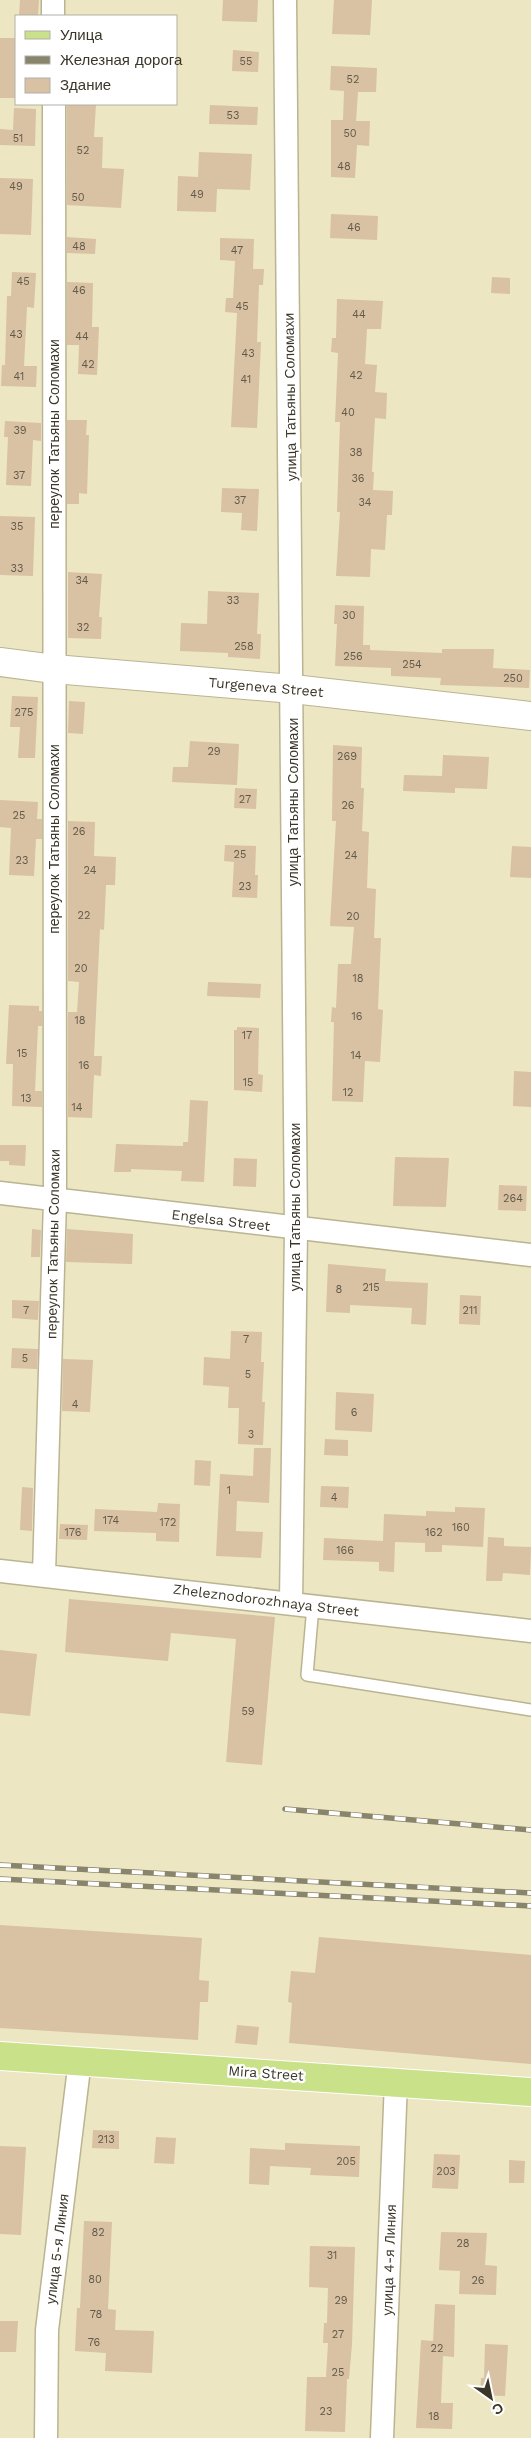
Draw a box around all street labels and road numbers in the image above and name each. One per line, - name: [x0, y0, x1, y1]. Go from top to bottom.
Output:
- street label: улица Татьяны Соломахи: [281, 313, 299, 481]
- street label: переулок Татьяны Соломахи: [46, 339, 62, 529]
- street label: Turgeneva Street: [208, 674, 324, 700]
- street label: улица Татьяны Соломахи: [285, 718, 301, 886]
- street label: переулок Татьяны Соломахи: [46, 744, 62, 934]
- street label: улица Татьяны Соломахи: [287, 1123, 303, 1291]
- street label: переулок Татьяны Соломахи: [43, 1149, 63, 1339]
- street label: Engelsa Street: [171, 1206, 271, 1234]
- street label: Zheleznodorozhnaya Street: [172, 1581, 360, 1619]
- street label: Mira Street: [228, 2062, 304, 2084]
- street label: улица 5-я Линия: [42, 2193, 72, 2305]
- street label: улица 4-я Линия: [379, 2204, 399, 2316]

